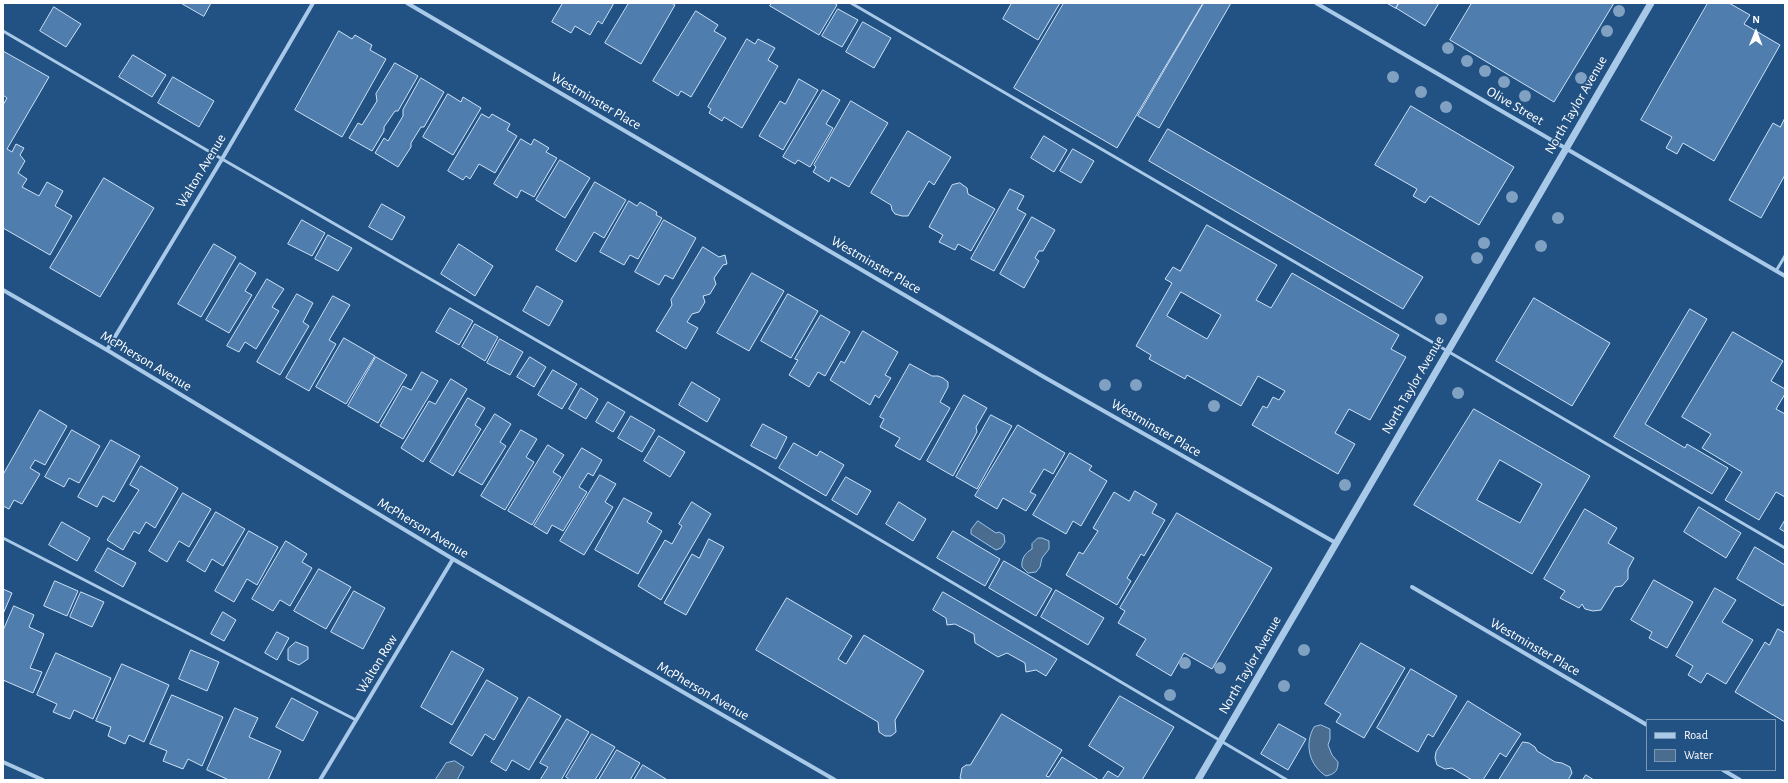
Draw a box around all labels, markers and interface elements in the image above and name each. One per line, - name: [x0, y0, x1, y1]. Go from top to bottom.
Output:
- north arrow: [1736, 12, 1776, 52]
- text: N: [1752, 14, 1760, 25]
- street label: North Taylor Avenue: [1541, 53, 1611, 157]
- street label: Westminster Place: [548, 68, 644, 134]
- street label: Olive Street: [1483, 83, 1547, 129]
- street label: Walton Avenue: [172, 131, 230, 211]
- street label: Westminster Place: [828, 232, 924, 298]
- street label: McPherson Avenue: [97, 327, 195, 395]
- street label: North Taylor Avenue: [1378, 333, 1448, 437]
- street label: Westminster Place: [1108, 395, 1204, 461]
- street label: McPherson Avenue: [374, 494, 472, 562]
- street label: North Taylor Avenue: [1215, 613, 1285, 717]
- street label: Westminster Place: [1487, 614, 1583, 680]
- street label: Walton Row: [353, 632, 401, 696]
- street label: McPherson Avenue: [654, 658, 752, 724]
- legend: [1646, 719, 1776, 771]
- text: Road: [1684, 729, 1708, 741]
- text: Water: [1684, 749, 1713, 761]

